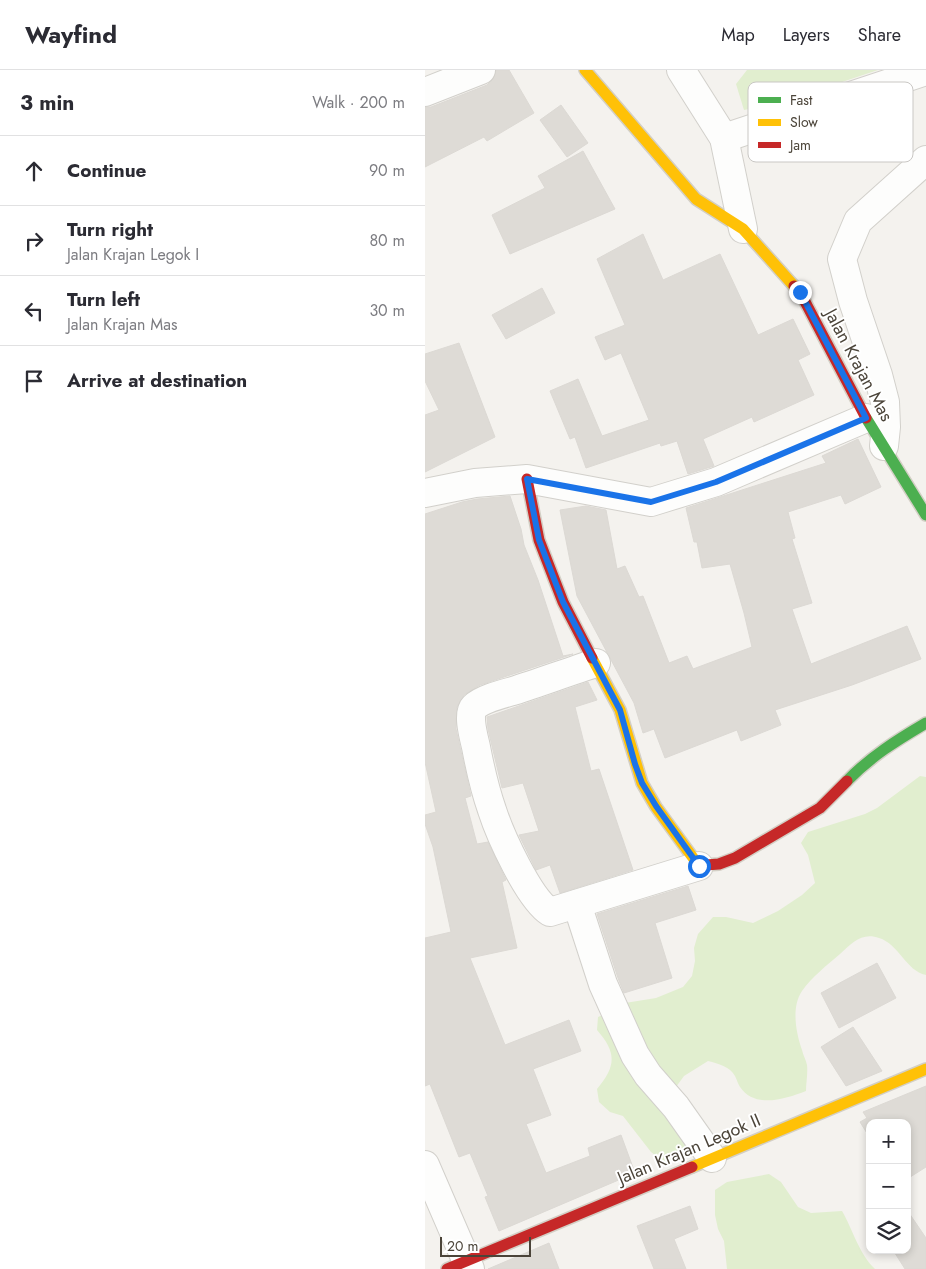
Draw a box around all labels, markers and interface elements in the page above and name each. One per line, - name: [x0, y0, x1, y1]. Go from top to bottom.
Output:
- text: Wayfind: [25, 17, 117, 52]
- text: Map: [721, 22, 755, 48]
- text: Layers: [783, 22, 830, 48]
- text: Share: [858, 22, 901, 48]
- legend: [748, 82, 913, 162]
- text: 3 min: [20, 88, 74, 118]
- text: Fast: [790, 90, 813, 110]
- text: Walk · 200 m: [312, 91, 405, 114]
- text: Slow: [790, 112, 818, 132]
- text: Jam: [788, 135, 811, 155]
- icon: ahead: [20, 157, 48, 185]
- text: Continue: [67, 157, 146, 184]
- text: 90 m: [369, 159, 405, 182]
- text: Turn right: [67, 216, 153, 243]
- icon: right: [20, 227, 48, 255]
- text: 80 m: [369, 229, 405, 252]
- text: Jalan Krajan Legok I: [67, 243, 199, 266]
- route end: [789, 281, 812, 304]
- text: Turn left: [67, 286, 140, 313]
- icon: left: [20, 297, 48, 325]
- text: 30 m: [369, 299, 405, 322]
- street label: Jalan Krajan Mas: [817, 302, 900, 426]
- text: Jalan Krajan Mas: [67, 313, 177, 336]
- icon: arrive: [20, 367, 48, 395]
- text: Arrive at destination: [67, 367, 247, 394]
- route start: [688, 855, 711, 878]
- street label: Jalan Krajan Legok II: [612, 1107, 765, 1192]
- map controls: [866, 1119, 911, 1254]
- button: +: [866, 1119, 911, 1164]
- button: −: [866, 1164, 911, 1209]
- button: layers: [866, 1209, 911, 1254]
- scale bar: [440, 1234, 531, 1257]
- text: 20 m: [447, 1236, 479, 1256]

